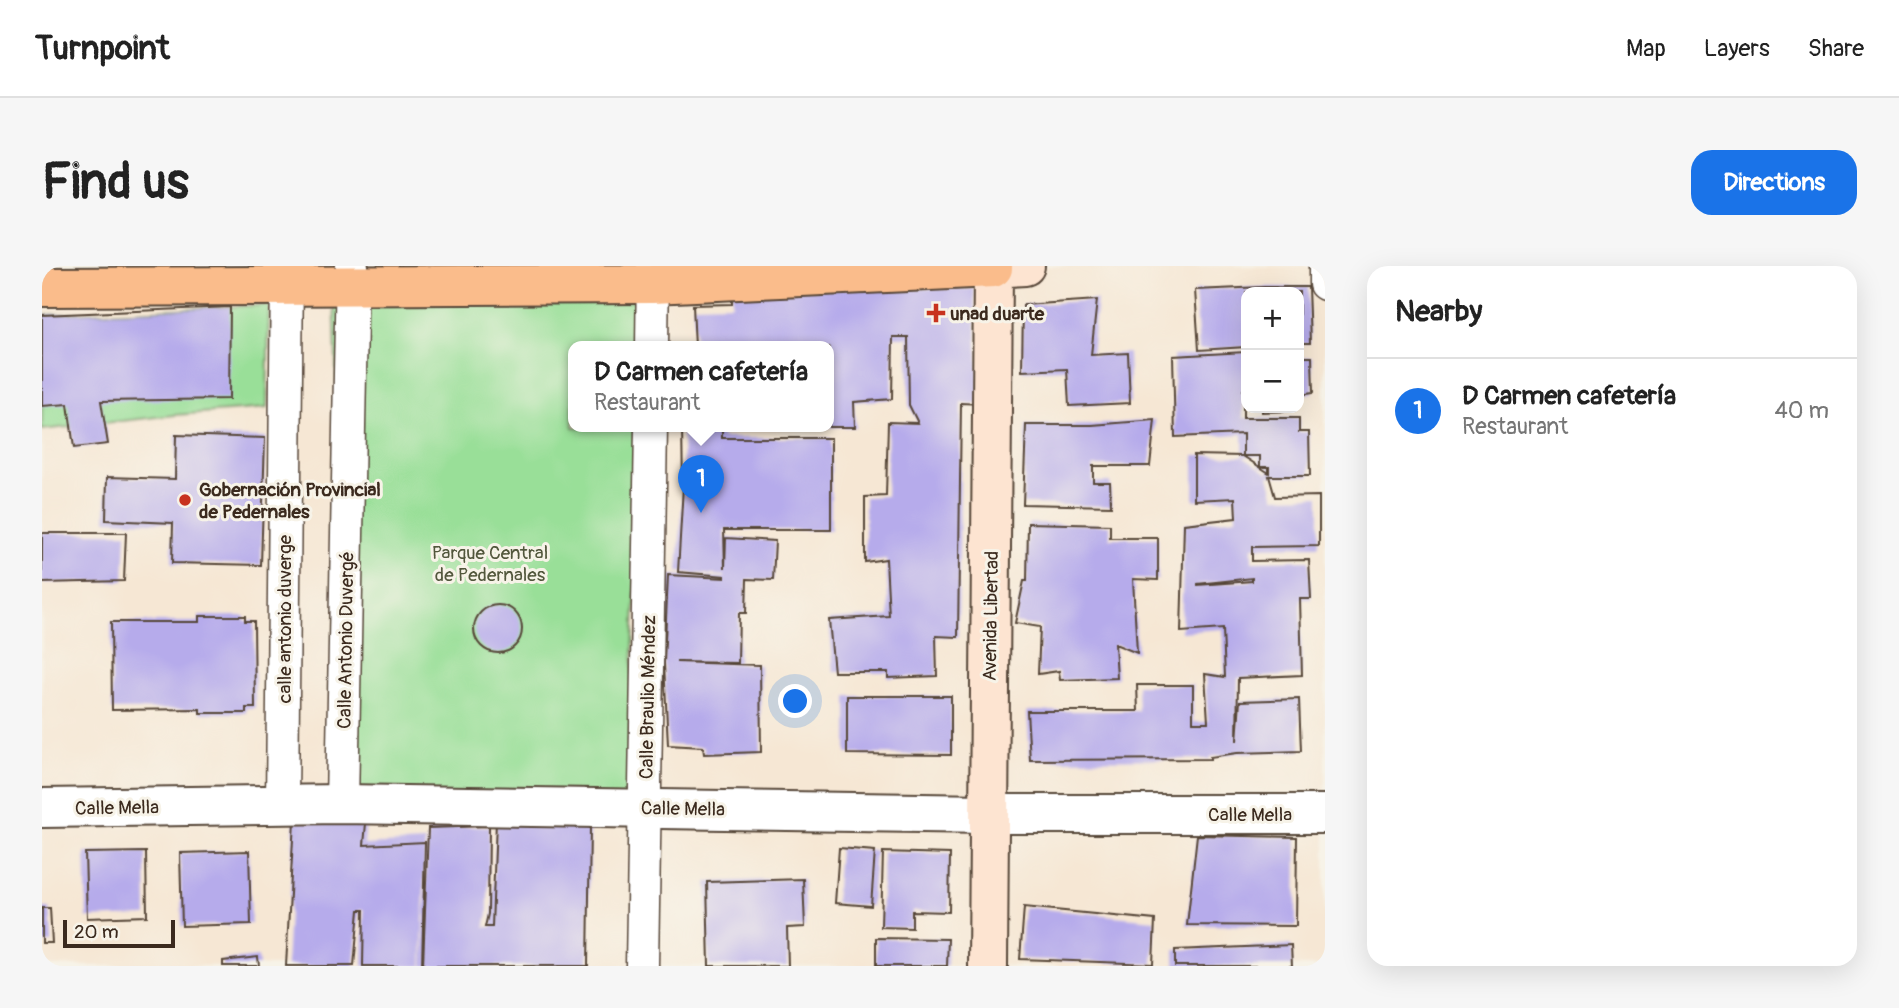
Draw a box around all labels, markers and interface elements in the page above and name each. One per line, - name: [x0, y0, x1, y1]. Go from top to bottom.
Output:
- text: Turnpoint: [35, 28, 170, 69]
- text: Map: [1626, 34, 1666, 63]
- text: Layers: [1704, 34, 1770, 63]
- text: Share: [1808, 34, 1864, 63]
- button: Directions: [1691, 150, 1857, 215]
- text: Find us: [42, 152, 189, 213]
- map controls: [1241, 287, 1304, 413]
- button: +: [1241, 287, 1304, 350]
- text: Nearby: [1395, 293, 1482, 330]
- place label: unad duarte: [950, 302, 1045, 326]
- marker: unad duarte: [928, 305, 944, 321]
- popup: [568, 341, 834, 432]
- button: −: [1241, 350, 1304, 413]
- text: D Carmen cafetería: [594, 356, 808, 388]
- text: D Carmen cafetería: [1462, 380, 1676, 412]
- text: Restaurant: [594, 388, 700, 417]
- text: 1: [1414, 396, 1423, 425]
- text: 40 m: [1775, 396, 1829, 425]
- text: Restaurant: [1462, 412, 1568, 441]
- pin: 1: [678, 455, 724, 513]
- place label: Gobernación Provincial de Pedernales: [199, 478, 381, 524]
- marker: Gobernación Provincial de Pedernales: [177, 492, 193, 508]
- street label: calle antonio duverge: [273, 534, 297, 703]
- park label: Parque Central de Pedernales: [432, 541, 548, 587]
- street label: Calle Antonio Duvergé: [332, 551, 360, 729]
- street label: Avenida Libertad: [978, 551, 1004, 681]
- street label: Calle Braulio Méndez: [635, 615, 661, 779]
- your location: [778, 684, 812, 718]
- street label: Calle Mella: [75, 795, 159, 821]
- street label: Calle Mella: [641, 796, 725, 822]
- street label: Calle Mella: [1208, 803, 1292, 827]
- scale bar: [63, 917, 175, 949]
- text: 20 m: [74, 920, 119, 944]

